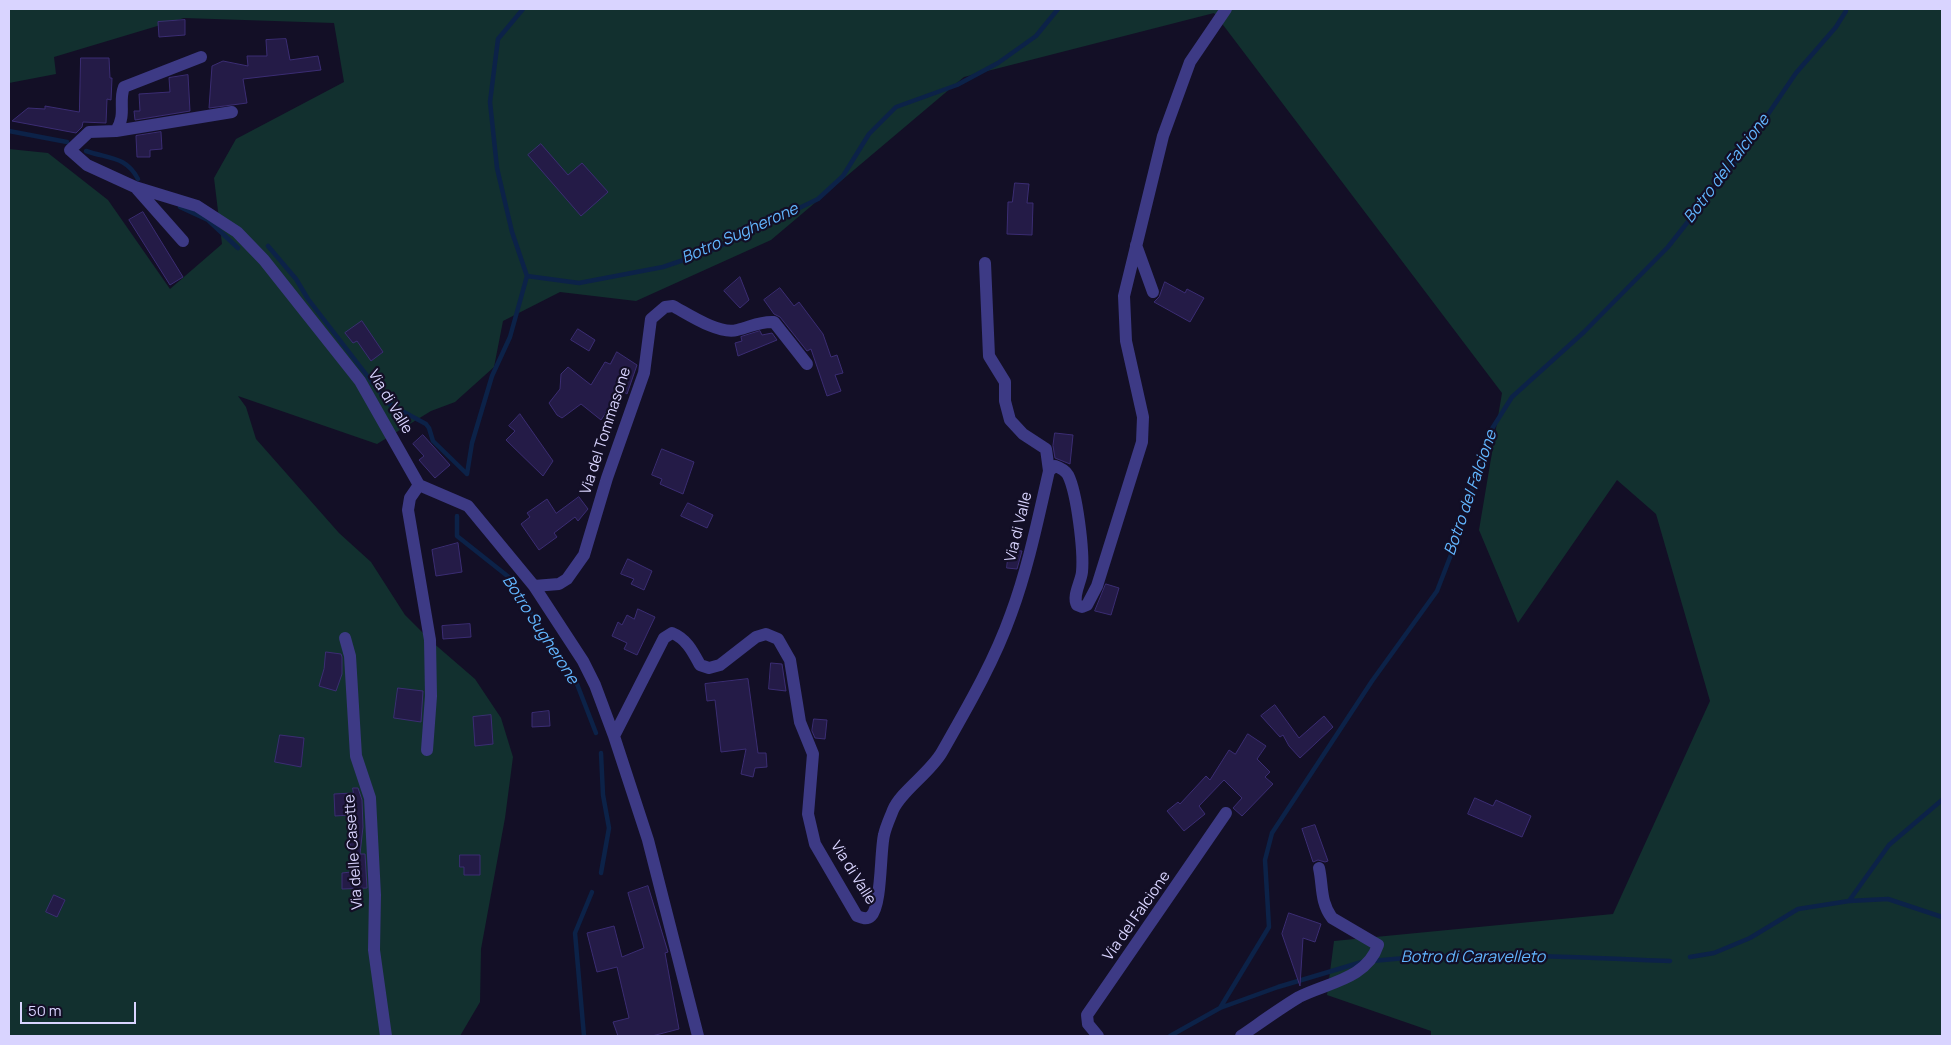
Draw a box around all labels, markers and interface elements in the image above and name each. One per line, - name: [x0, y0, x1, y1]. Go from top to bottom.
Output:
- water label: Botro del Falcione: [1680, 111, 1774, 227]
- water label: Botro Sugherone: [679, 200, 801, 268]
- street label: Via del Tommasone: [577, 365, 635, 497]
- street label: Via di Valle: [364, 367, 416, 437]
- water label: Botro del Falcione: [1441, 428, 1501, 558]
- street label: Via di Valle: [1002, 490, 1036, 564]
- water label: Botro Sugherone: [498, 572, 582, 688]
- street label: Via delle Casette: [341, 794, 367, 910]
- street label: Via di Valle: [826, 838, 880, 908]
- street label: Via del Falcione: [1100, 868, 1174, 964]
- water label: Botro di Caravelleto: [1401, 948, 1545, 968]
- scale bar: [22, 992, 139, 1024]
- text: 50 m: [28, 1000, 62, 1021]

